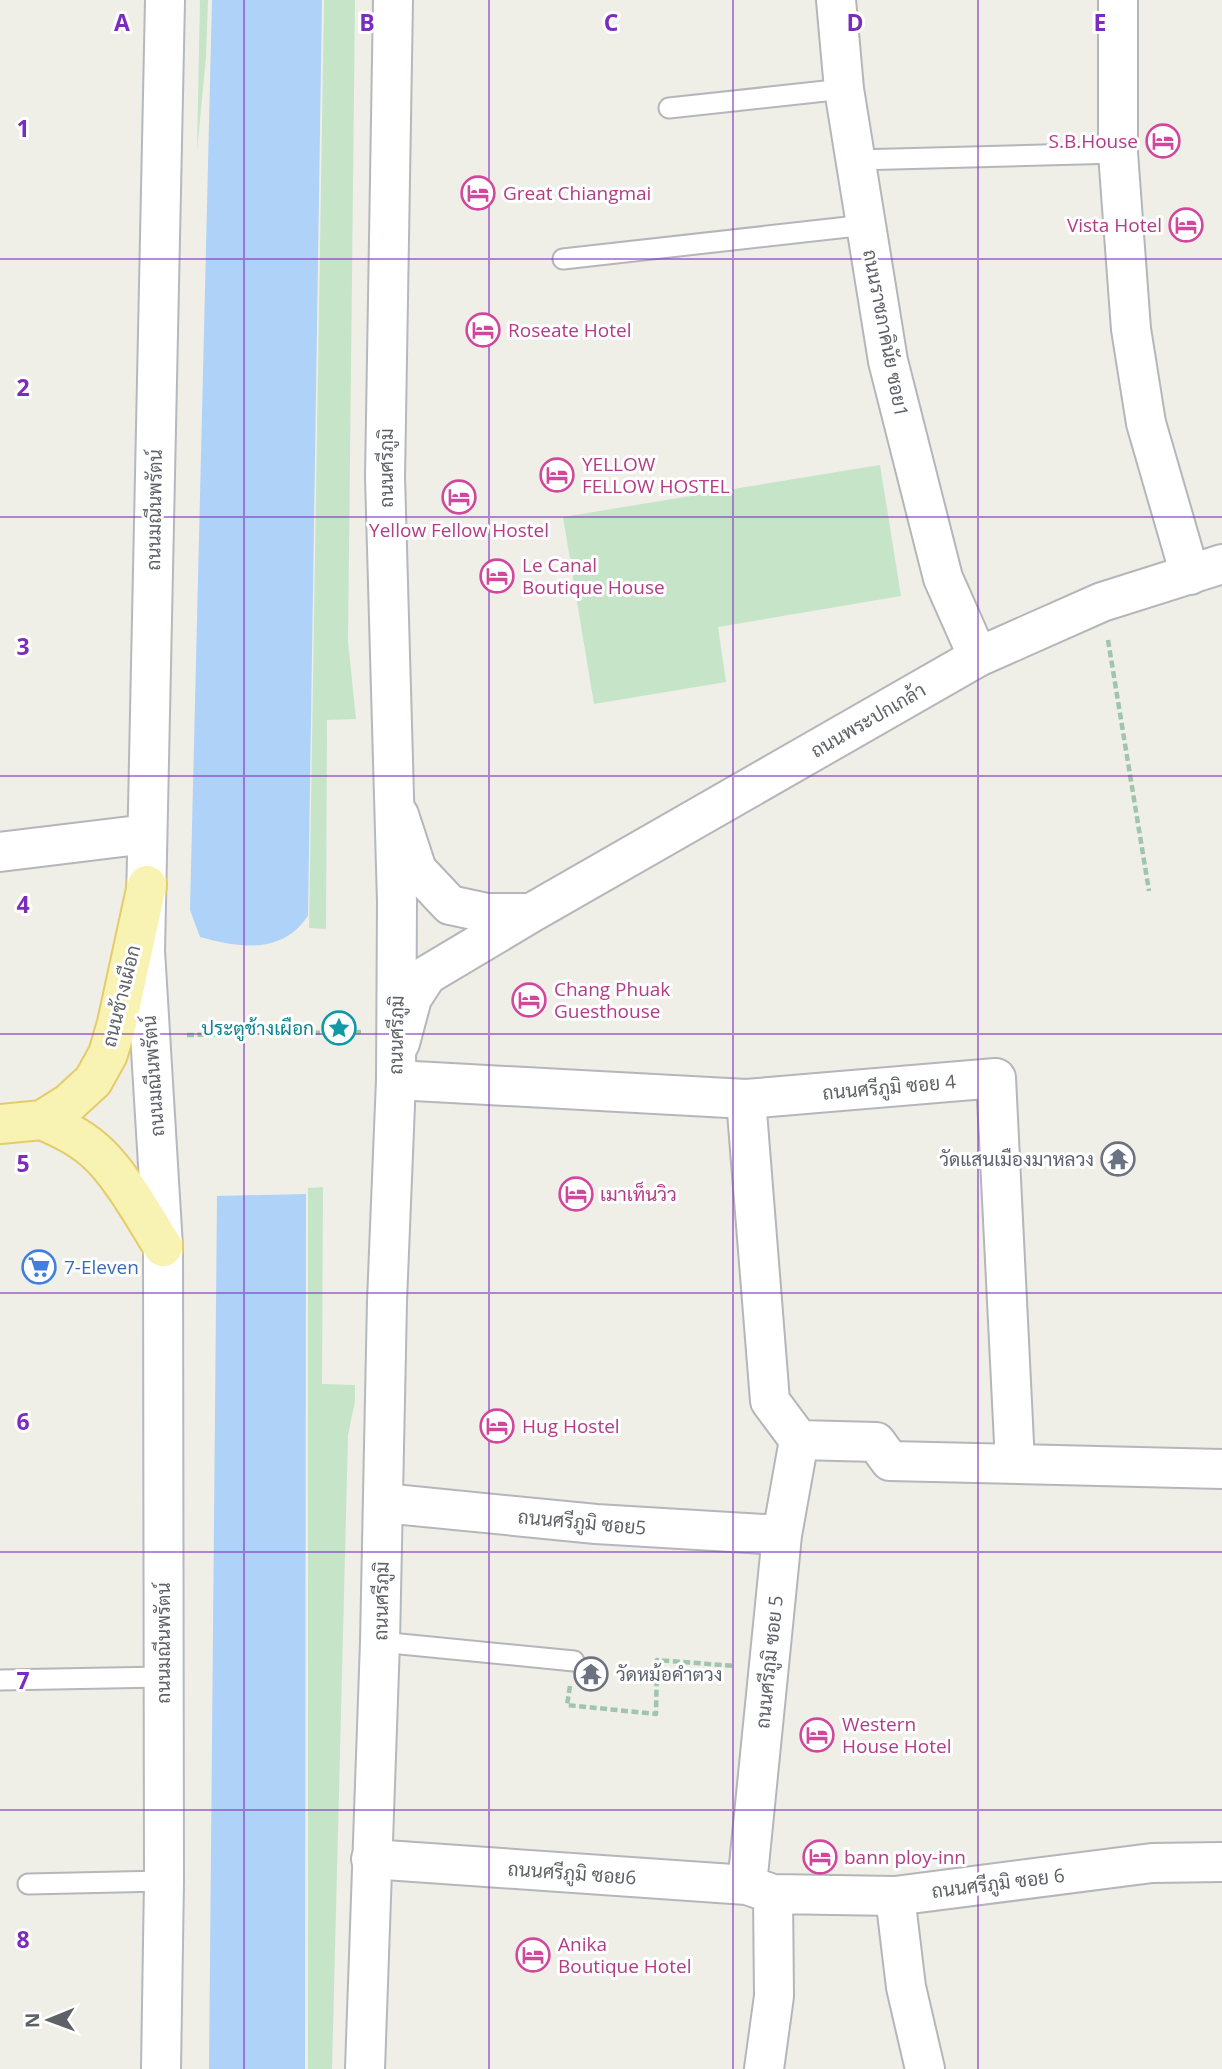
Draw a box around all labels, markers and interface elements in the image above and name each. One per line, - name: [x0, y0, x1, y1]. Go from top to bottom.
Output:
- text: A: [114, 6, 130, 38]
- text: B: [359, 6, 375, 38]
- text: C: [604, 6, 618, 38]
- text: D: [846, 6, 864, 38]
- text: E: [1094, 6, 1106, 38]
- text: 1: [16, 112, 30, 144]
- hotel icon: S.B.House: [1144, 122, 1182, 160]
- place label: S.B.House: [1049, 128, 1138, 154]
- hotel icon: Great Chiangmai: [459, 174, 497, 212]
- place label: Great Chiangmai: [503, 180, 651, 206]
- hotel icon: Vista Hotel: [1167, 206, 1205, 244]
- place label: Vista Hotel: [1067, 212, 1162, 238]
- street label: ถนนราชภาคินัย ซอย1: [857, 247, 915, 419]
- hotel icon: Roseate Hotel: [464, 311, 502, 349]
- place label: Roseate Hotel: [508, 317, 632, 343]
- text: 2: [16, 371, 30, 403]
- street label: ถนนศรีภูมิ: [373, 428, 400, 508]
- street label: ถนนมณีนพรัตน์: [140, 449, 168, 571]
- place label: YELLOW FELLOW HOSTEL: [582, 451, 730, 499]
- hotel icon: YELLOW FELLOW HOSTEL: [538, 456, 576, 494]
- hotel icon: Yellow Fellow Hostel: [440, 478, 478, 516]
- place label: Yellow Fellow Hostel: [369, 517, 549, 543]
- place label: Le Canal Boutique House: [522, 552, 665, 600]
- hotel icon: Le Canal Boutique House: [478, 557, 516, 595]
- text: 3: [16, 630, 30, 662]
- street label: ถนนพระปกเกล้า: [806, 677, 930, 763]
- text: 4: [16, 888, 30, 920]
- street label: ถนนช้างเผือก: [96, 942, 146, 1050]
- place label: Chang Phuak Guesthouse: [554, 976, 670, 1024]
- hotel icon: Chang Phuak Guesthouse: [510, 981, 548, 1019]
- street label: ถนนศรีภูมิ: [382, 995, 411, 1075]
- place icon: ประตูช้างเผือก: [320, 1009, 358, 1047]
- street label: ถนนมณีนพรัตน์: [136, 1015, 170, 1137]
- place label: ประตูช้างเผือก: [202, 1015, 314, 1042]
- street label: ถนนศรีภูมิ ซอย 4: [821, 1068, 957, 1107]
- temple icon: วัดแสนเมืองมาหลวง: [1099, 1140, 1137, 1178]
- place label: วัดแสนเมืองมาหลวง: [939, 1146, 1094, 1172]
- text: 5: [16, 1147, 30, 1179]
- hotel icon: เมาเท็นวิว: [557, 1175, 595, 1213]
- place label: เมาเท็นวิว: [600, 1181, 677, 1207]
- supermarket icon: 7-Eleven: [20, 1248, 58, 1286]
- place label: 7-Eleven: [64, 1254, 139, 1280]
- text: 6: [16, 1405, 30, 1437]
- hotel icon: Hug Hostel: [478, 1407, 516, 1445]
- place label: Hug Hostel: [522, 1413, 620, 1439]
- street label: ถนนศรีภูมิ ซอย5: [517, 1503, 647, 1542]
- street label: ถนนศรีภูมิ: [367, 1561, 396, 1641]
- street label: ถนนมณีนพรัตน์: [150, 1582, 176, 1704]
- street label: ถนนศรีภูมิ ซอย 5: [749, 1594, 790, 1730]
- temple icon: วัดหม้อคำตวง: [572, 1655, 610, 1693]
- place label: วัดหม้อคำตวง: [616, 1661, 722, 1687]
- text: 7: [16, 1664, 30, 1696]
- place label: Western House Hotel: [842, 1711, 951, 1759]
- hotel icon: Western House Hotel: [798, 1716, 836, 1754]
- hotel icon: bann ploy-inn: [801, 1838, 839, 1876]
- place label: bann ploy-inn: [844, 1844, 966, 1870]
- street label: ถนนศรีภูมิ ซอย6: [507, 1856, 637, 1891]
- street label: ถนนศรีภูมิ ซอย 6: [930, 1862, 1066, 1905]
- text: 8: [16, 1923, 30, 1955]
- place label: Anika Boutique Hotel: [558, 1931, 691, 1979]
- hotel icon: Anika Boutique Hotel: [514, 1936, 552, 1974]
- north arrow: [14, 1985, 84, 2055]
- text: N: [19, 2012, 45, 2028]

